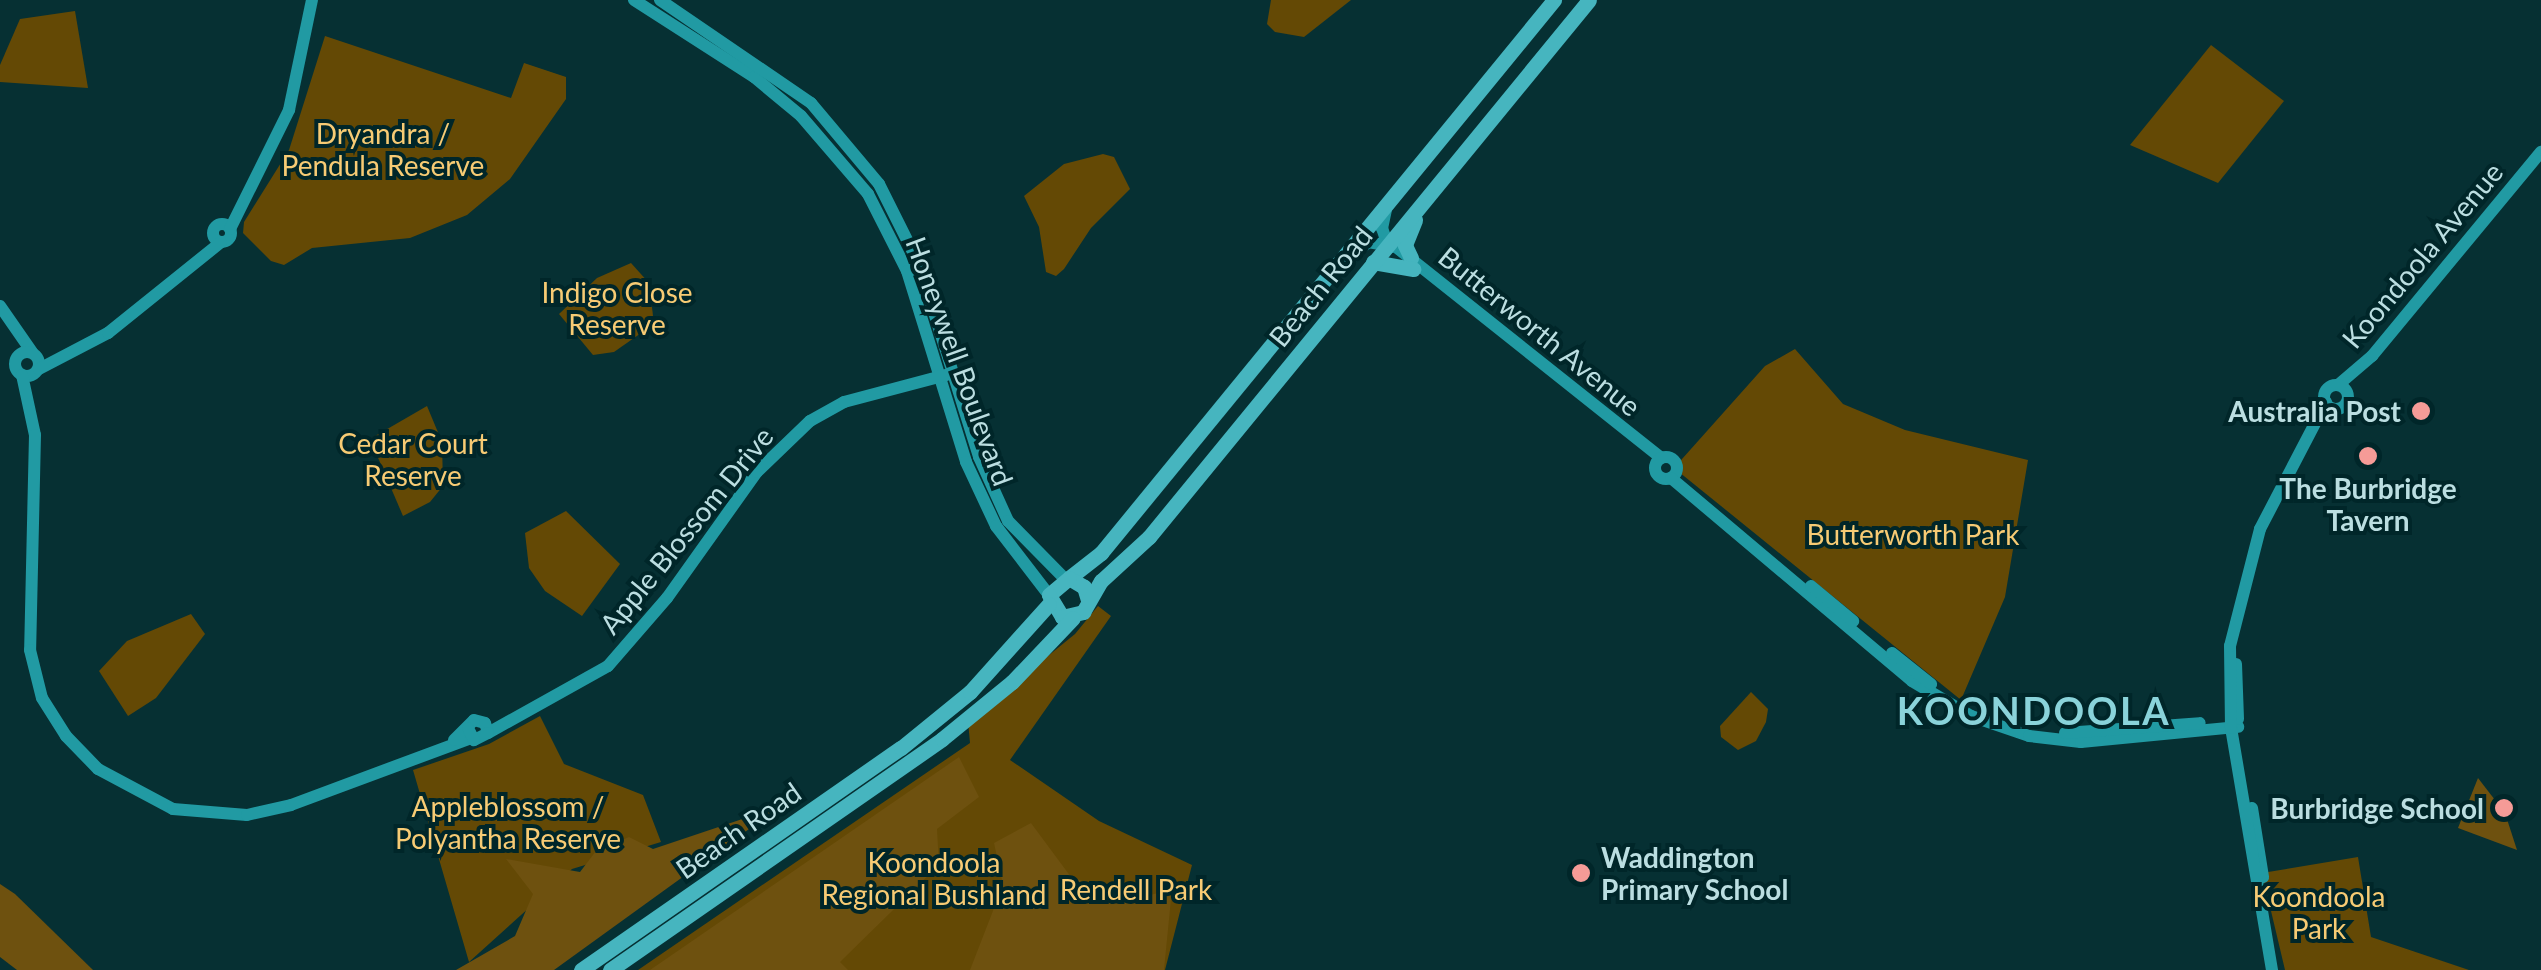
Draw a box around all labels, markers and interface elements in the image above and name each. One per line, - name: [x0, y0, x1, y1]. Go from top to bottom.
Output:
- park label: Dryandra / Pendula Reserve: [282, 116, 484, 182]
- street label: Koondoola Avenue: [2334, 155, 2510, 355]
- street label: Beach Road: [1261, 219, 1379, 353]
- street label: Honeywell Boulevard: [899, 232, 1021, 490]
- street label: Butterworth Avenue: [1432, 239, 1648, 423]
- park label: Indigo Close Reserve: [541, 275, 693, 341]
- place label: Australia Post: [2228, 394, 2401, 428]
- marker: Australia Post: [2410, 400, 2432, 422]
- street label: Apple Blossom Drive: [592, 420, 780, 640]
- park label: Cedar Court Reserve: [338, 426, 488, 492]
- marker: The Burbridge Tavern: [2357, 445, 2379, 467]
- place label: The Burbridge Tavern: [2279, 471, 2457, 537]
- park label: Butterworth Park: [1807, 517, 2019, 551]
- district label: KOONDOOLA: [1897, 688, 2171, 734]
- street label: Beach Road: [669, 775, 807, 885]
- park label: Appleblossom / Polyantha Reserve: [395, 789, 621, 855]
- place label: Burbridge School: [2270, 791, 2484, 825]
- marker: Burbridge School: [2493, 797, 2515, 819]
- place label: Waddington Primary School: [1601, 840, 1789, 906]
- park label: Koondoola Regional Bushland: [822, 845, 1046, 911]
- marker: Waddington Primary School: [1570, 862, 1592, 884]
- park label: Rendell Park: [1060, 872, 1212, 906]
- park label: Koondoola Park: [2253, 879, 2385, 945]

